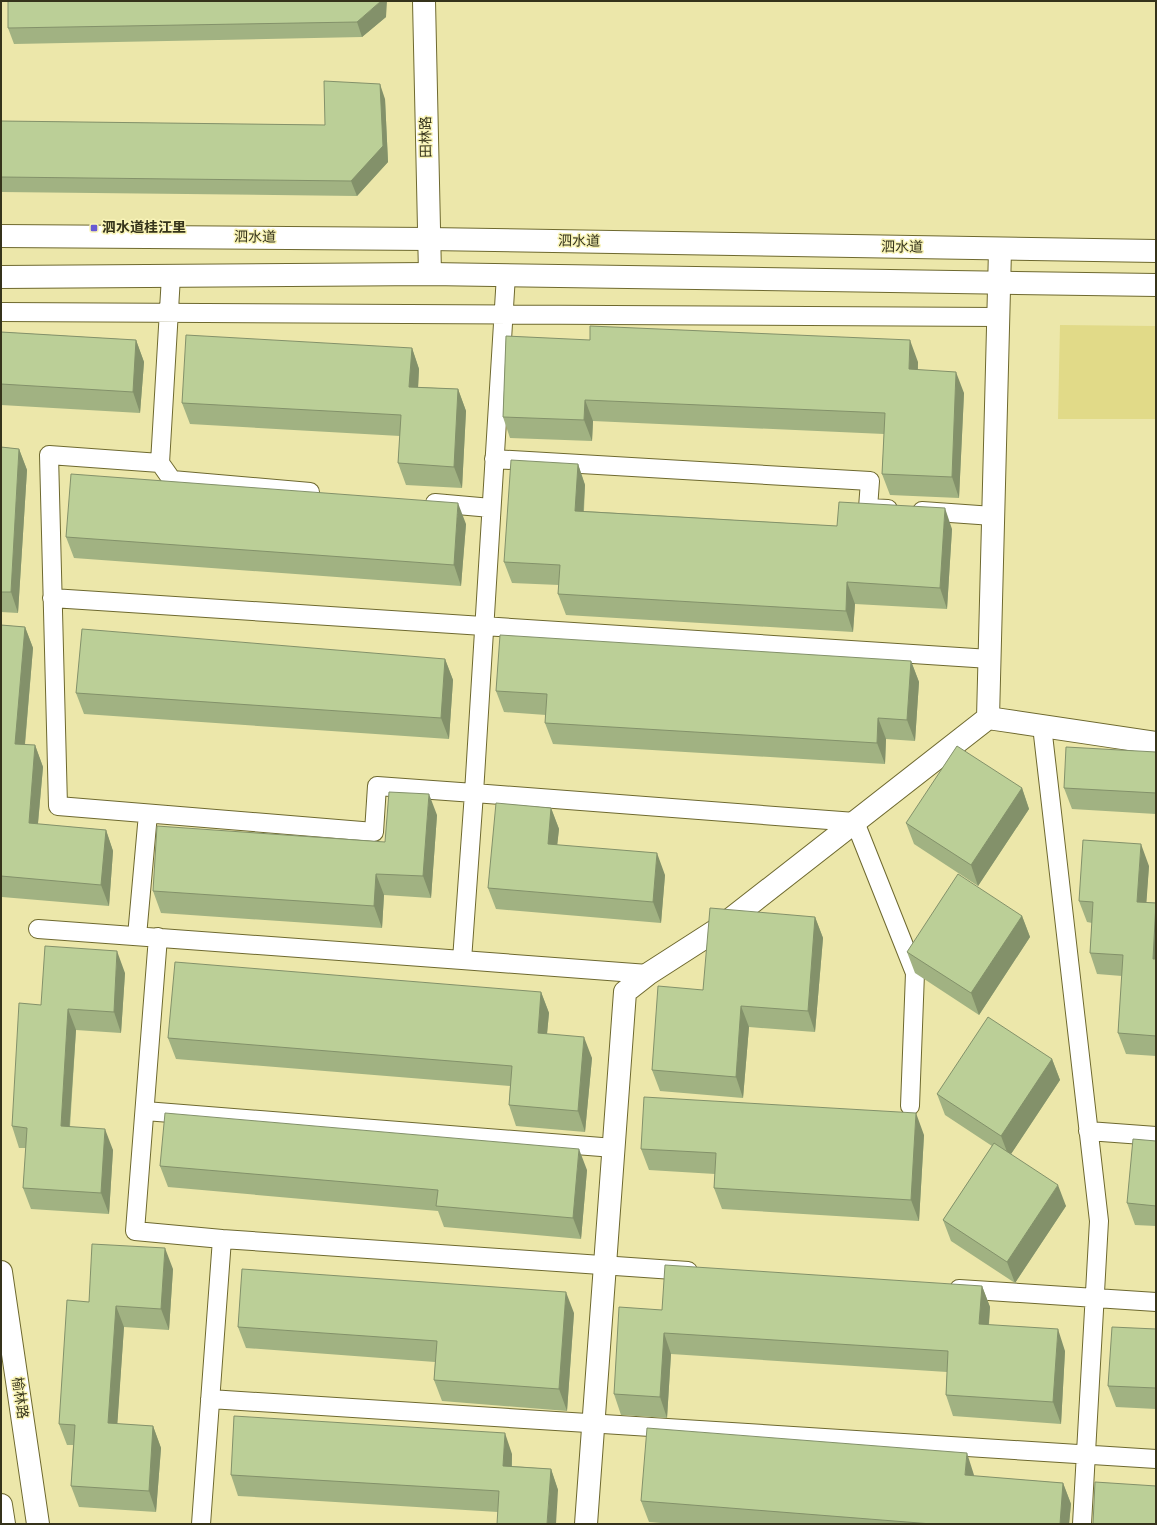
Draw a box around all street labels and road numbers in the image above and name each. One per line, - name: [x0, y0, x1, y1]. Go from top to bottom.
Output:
- street label: 田林路: [418, 116, 436, 158]
- street label: 泗水道: [234, 229, 276, 247]
- street label: 泗水道: [558, 233, 600, 251]
- street label: 泗水道: [881, 239, 923, 257]
- street label: 榆林路: [8, 1376, 31, 1420]

